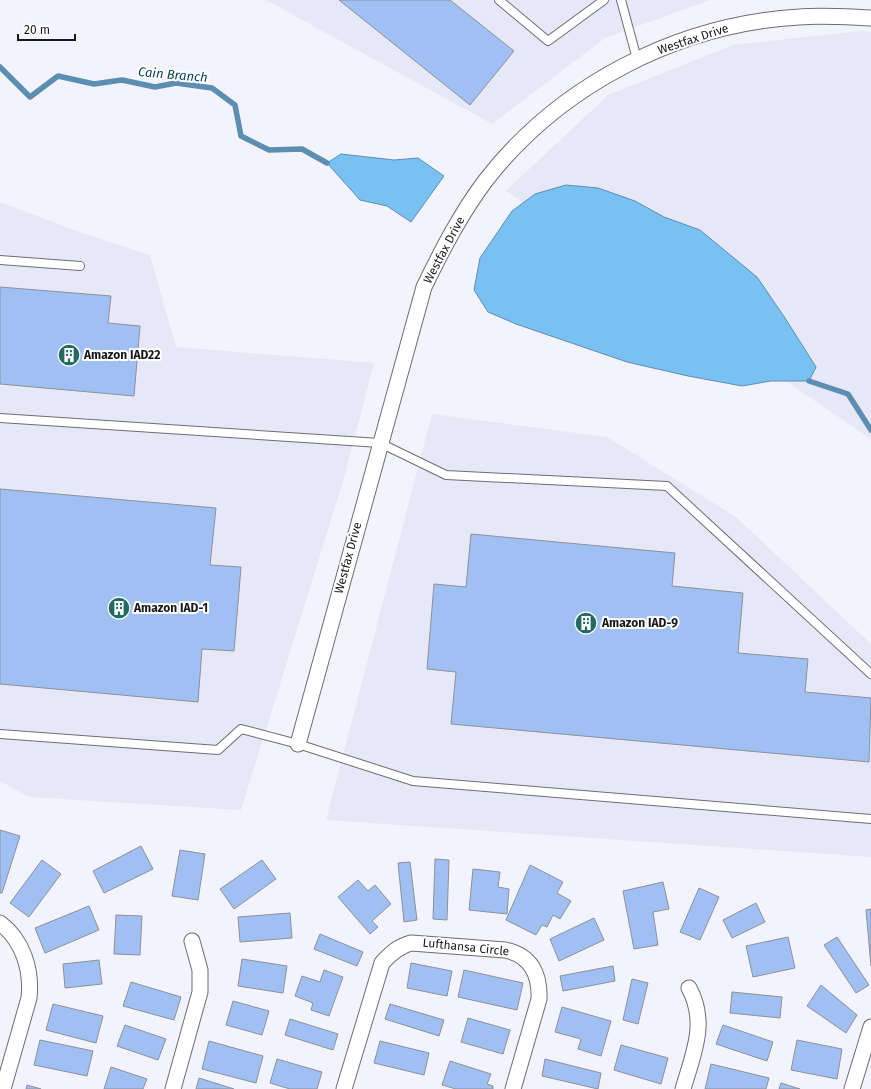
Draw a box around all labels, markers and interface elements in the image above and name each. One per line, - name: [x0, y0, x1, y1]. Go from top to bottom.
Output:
- scale bar: [18, 16, 75, 42]
- street label: Westfax Drive: [656, 21, 730, 57]
- text: 20 m: [24, 23, 50, 37]
- water label: Cain Branch: [137, 64, 208, 85]
- street label: Westfax Drive: [421, 214, 467, 286]
- building icon: Amazon IAD22: [56, 342, 82, 368]
- place label: Amazon IAD22: [83, 348, 161, 362]
- street label: Westfax Drive: [332, 521, 364, 595]
- building icon: Amazon IAD-1: [106, 595, 132, 621]
- place label: Amazon IAD-1: [133, 601, 208, 615]
- building icon: Amazon IAD-9: [573, 610, 599, 636]
- place label: Amazon IAD-9: [601, 616, 678, 630]
- street label: Lufthansa Circle: [422, 935, 510, 959]

